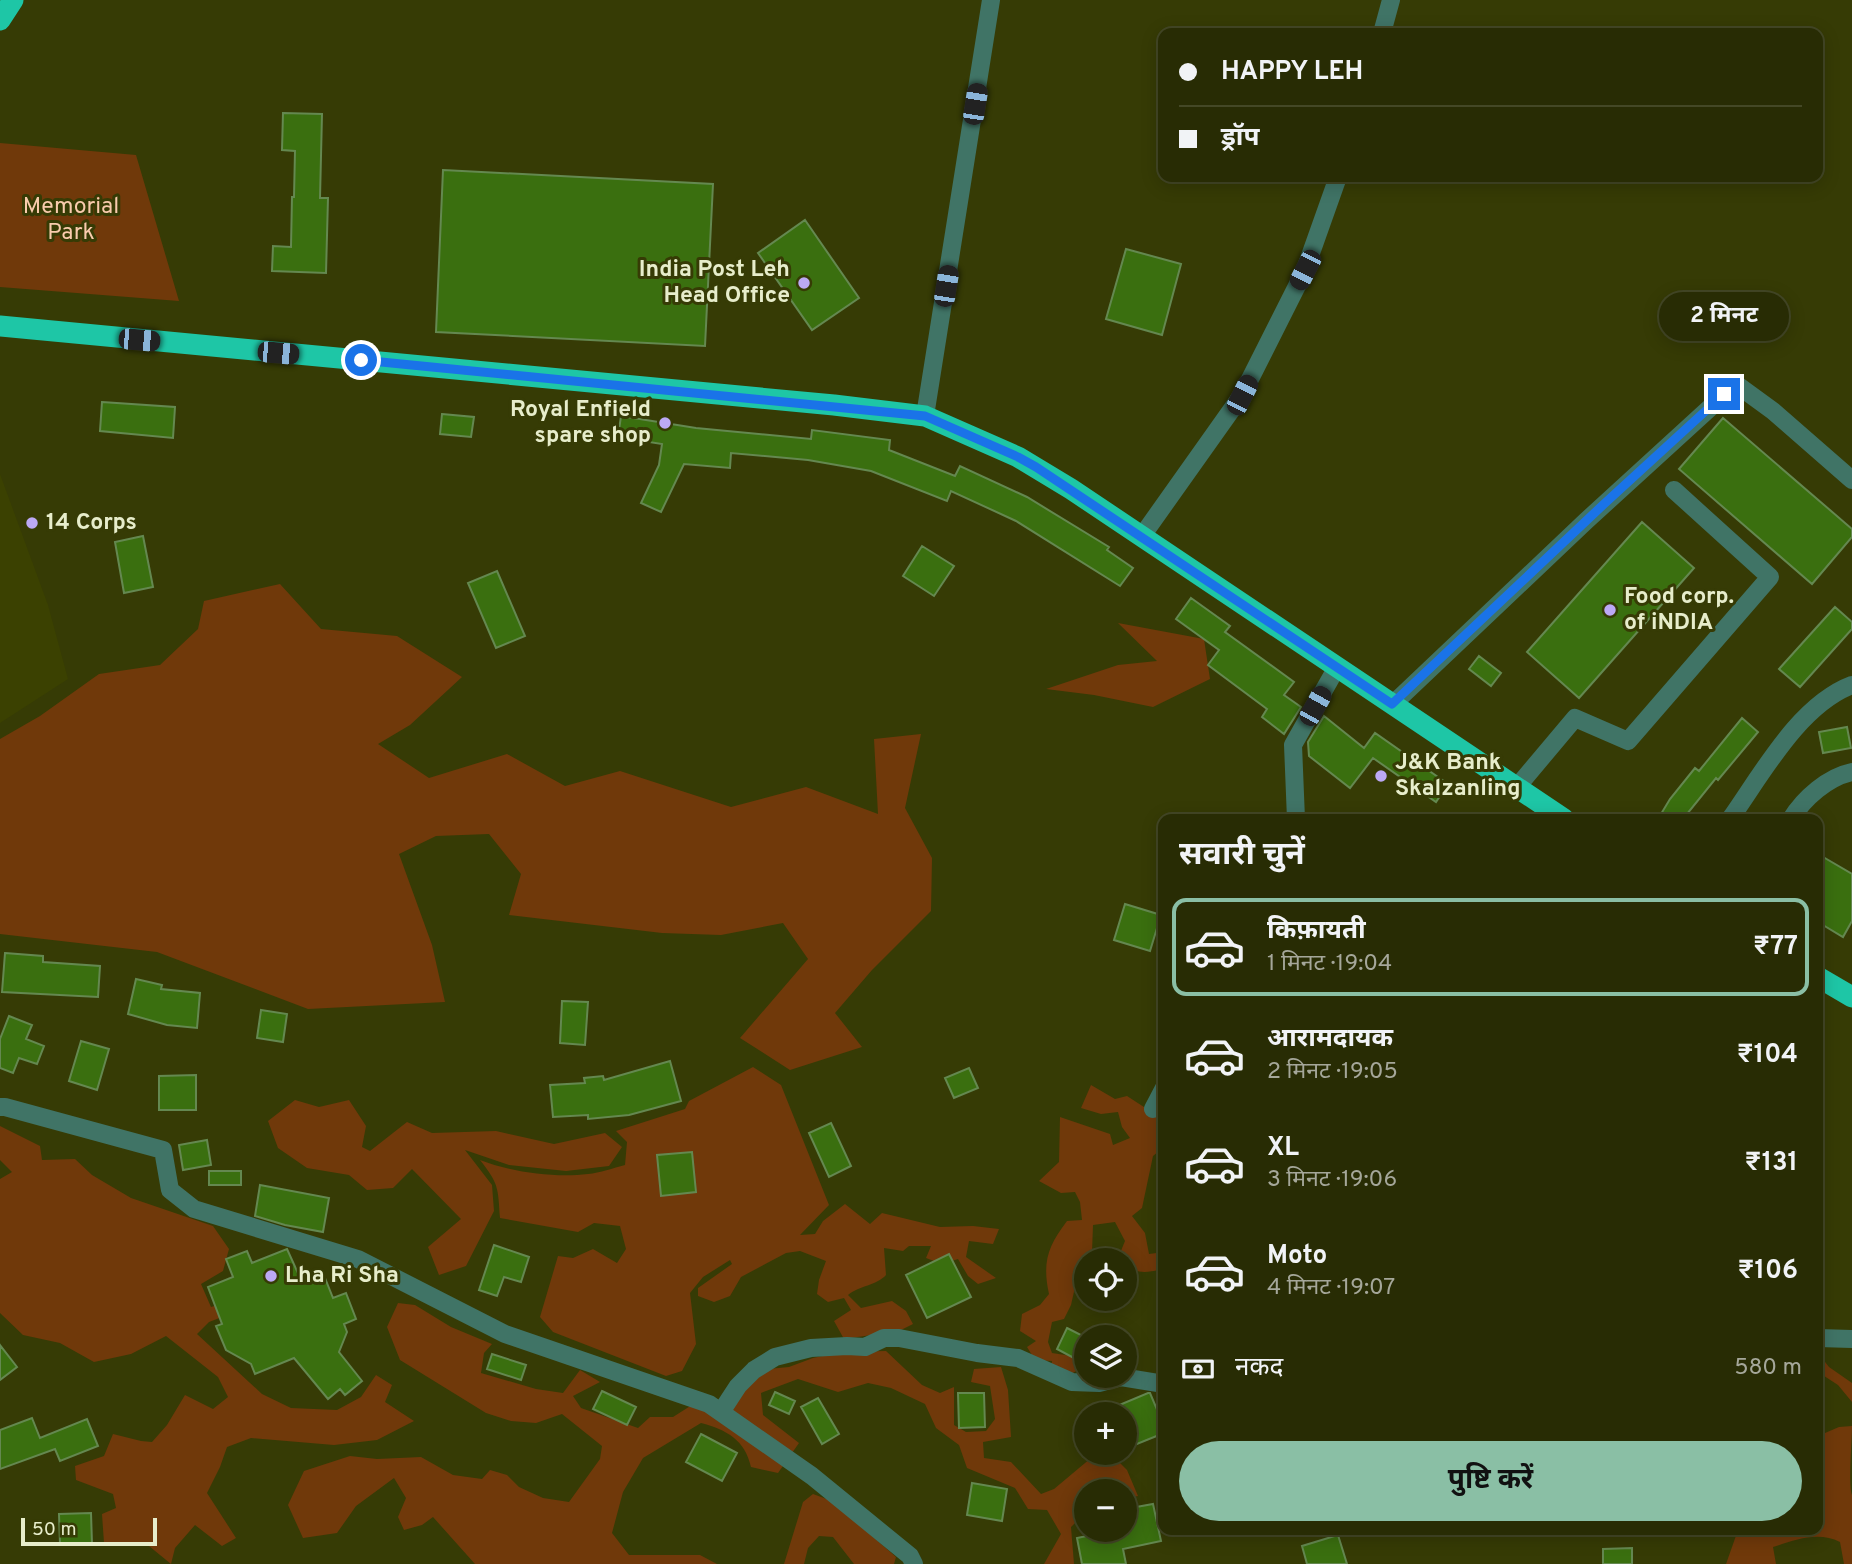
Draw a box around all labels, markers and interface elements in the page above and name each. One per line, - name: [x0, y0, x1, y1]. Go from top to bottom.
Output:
- text: HAPPY LEH: [1221, 56, 1363, 89]
- car: [962, 82, 989, 126]
- text: ड्रॉप: [1221, 122, 1259, 155]
- park label: Memorial Park: [23, 193, 119, 248]
- car: [1287, 247, 1324, 293]
- place label: India Post Leh Head Office: [639, 256, 790, 311]
- car: [933, 264, 960, 308]
- marker: India Post Leh Head Office: [796, 275, 812, 291]
- callout: 2 मिनट: [1659, 292, 1789, 342]
- text: 2 मिनट: [1690, 302, 1758, 331]
- car: [118, 328, 161, 352]
- car: [257, 341, 300, 365]
- route start: [345, 344, 377, 376]
- car: [1224, 372, 1261, 418]
- route end: [1708, 378, 1740, 410]
- place label: Royal Enfield spare shop: [510, 396, 651, 451]
- marker: Royal Enfield spare shop: [657, 415, 673, 431]
- place label: 14 Corps: [46, 509, 137, 538]
- marker: 14 Corps: [24, 515, 40, 531]
- place label: Food corp. of iNDIA: [1624, 583, 1734, 638]
- marker: Food corp. of iNDIA: [1602, 602, 1618, 618]
- car: [1296, 683, 1335, 729]
- place label: J&K Bank Skalzanling: [1395, 749, 1520, 804]
- marker: J&K Bank Skalzanling: [1373, 768, 1389, 784]
- text: सवारी चुनें: [1179, 836, 1305, 876]
- text: किफ़ायती: [1267, 915, 1366, 948]
- icon: car: [1183, 916, 1246, 979]
- text: ₹77: [1753, 931, 1798, 964]
- text: 1 मिनट · 19:04: [1267, 950, 1392, 979]
- text: आरामदायक: [1267, 1023, 1393, 1056]
- icon: car: [1183, 1024, 1246, 1087]
- text: ₹104: [1737, 1039, 1798, 1072]
- text: 2 मिनट · 19:05: [1267, 1058, 1398, 1087]
- icon: car: [1183, 1132, 1246, 1195]
- text: XL: [1267, 1132, 1299, 1165]
- text: ₹131: [1745, 1147, 1798, 1180]
- text: 3 मिनट · 19:06: [1267, 1166, 1397, 1195]
- icon: car: [1183, 1240, 1246, 1303]
- text: Moto: [1267, 1240, 1327, 1273]
- map controls: [1074, 1248, 1137, 1542]
- button: locate: [1074, 1248, 1137, 1311]
- text: ₹106: [1737, 1255, 1798, 1288]
- place label: Lha Ri Sha: [285, 1262, 399, 1291]
- marker: Lha Ri Sha: [263, 1268, 279, 1284]
- text: 4 मिनट · 19:07: [1267, 1274, 1395, 1303]
- button: layers: [1074, 1325, 1137, 1388]
- icon: cash: [1179, 1350, 1217, 1388]
- text: नकद: [1235, 1352, 1283, 1385]
- text: 580 m: [1734, 1354, 1802, 1383]
- button: +: [1074, 1402, 1137, 1465]
- button: पुष्टि करें: [1179, 1441, 1802, 1521]
- button: −: [1074, 1479, 1137, 1542]
- scale bar: [21, 1515, 158, 1547]
- text: 50 m: [32, 1518, 77, 1542]

